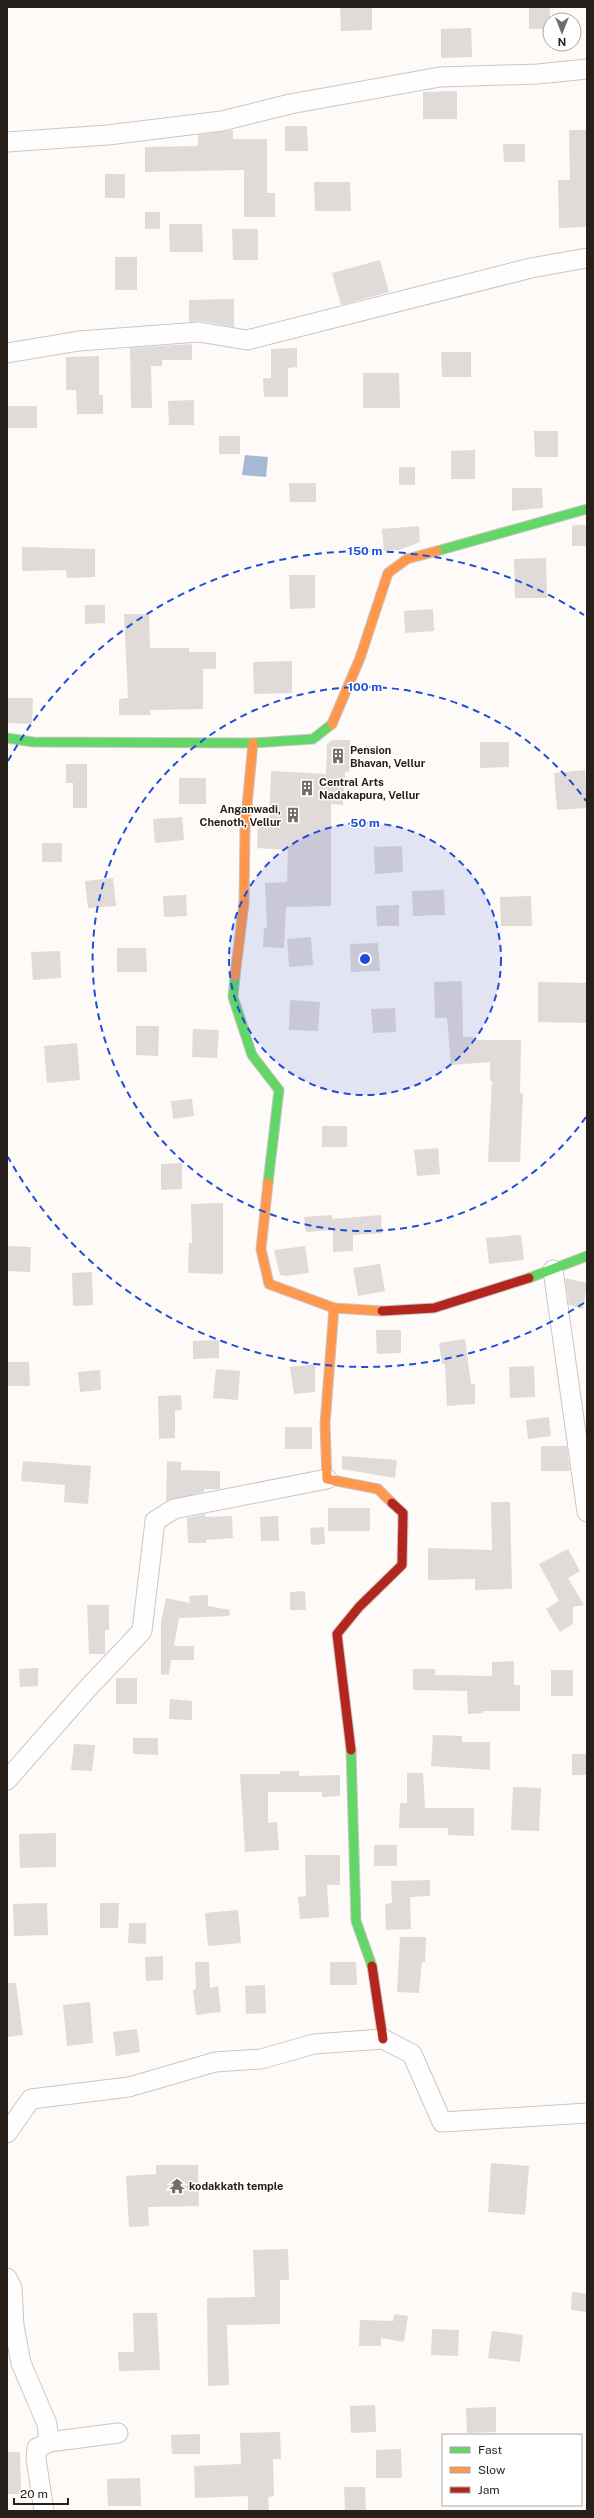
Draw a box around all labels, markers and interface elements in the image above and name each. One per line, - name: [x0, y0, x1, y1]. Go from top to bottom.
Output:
- north arrow: [542, 12, 582, 52]
- text: N: [558, 36, 566, 48]
- text: 150 m: [348, 544, 382, 558]
- text: 100 m: [348, 680, 382, 694]
- place label: Pension Bhavan, Vellur: [350, 744, 426, 769]
- building icon: Pension Bhavan, Vellur: [329, 747, 347, 765]
- place label: Central Arts Nadakapura, Vellur: [319, 776, 420, 801]
- building icon: Central Arts Nadakapura, Vellur: [298, 779, 316, 797]
- place label: Anganwadi, Chenoth, Vellur: [200, 803, 281, 828]
- building icon: Anganwadi, Chenoth, Vellur: [284, 806, 302, 824]
- text: 50 m: [350, 816, 380, 830]
- centre of rings: [358, 952, 372, 966]
- temple icon: kodakkath temple: [168, 2177, 186, 2195]
- place label: kodakkath temple: [189, 2180, 283, 2192]
- legend: [442, 2434, 582, 2506]
- text: Fast: [478, 2443, 503, 2457]
- text: Slow: [478, 2463, 506, 2477]
- scale bar: [14, 2480, 68, 2506]
- text: Jam: [478, 2483, 500, 2497]
- text: 20 m: [20, 2487, 48, 2501]

